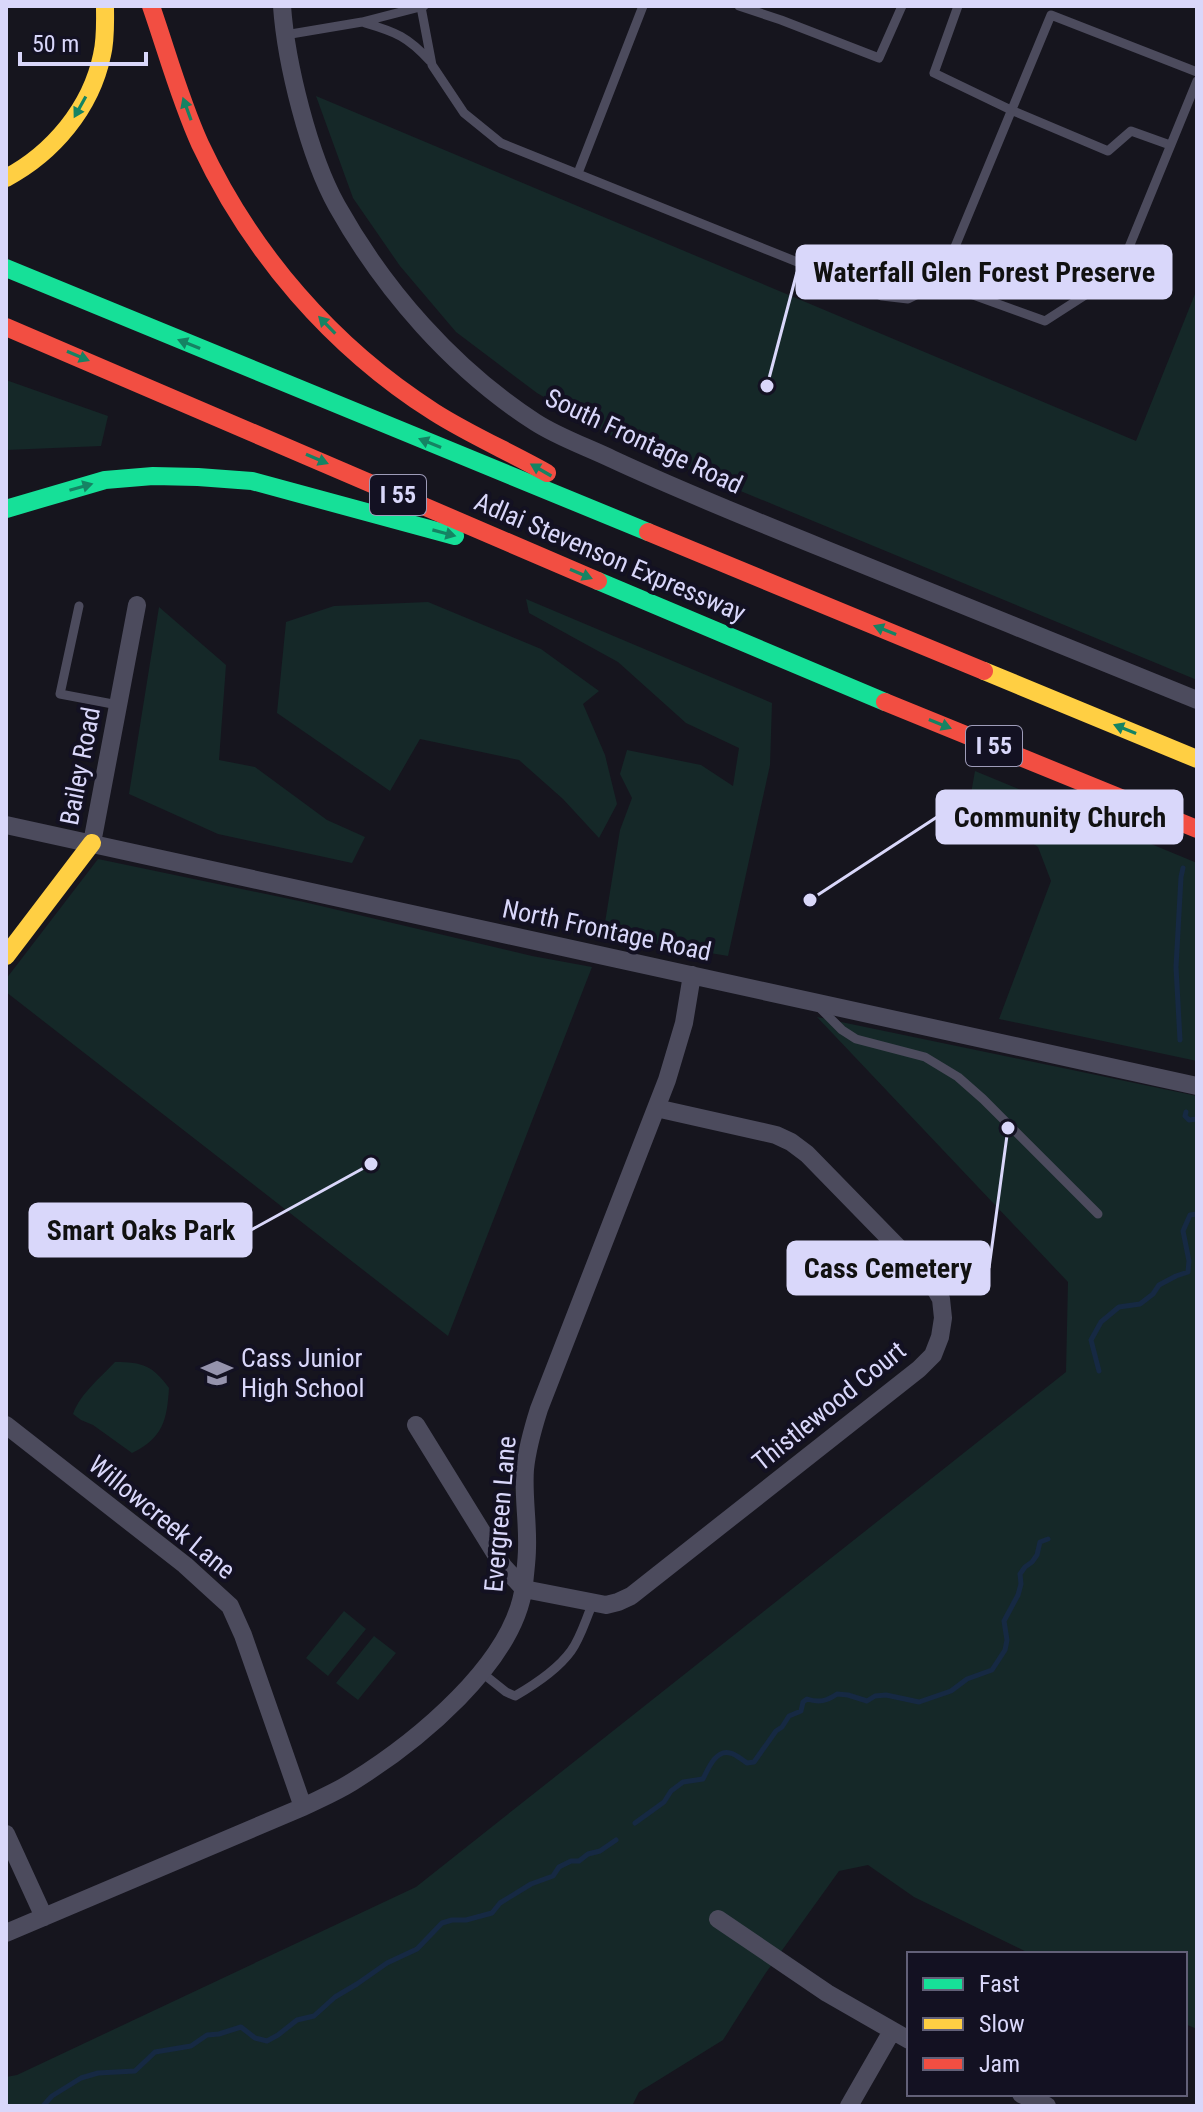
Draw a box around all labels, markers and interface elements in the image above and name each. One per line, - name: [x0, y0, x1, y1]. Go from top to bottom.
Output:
- scale bar: [20, 16, 146, 66]
- text: 50 m: [32, 30, 79, 58]
- one-way arrow: [73, 96, 87, 118]
- one-way arrow: [180, 97, 192, 121]
- callout: Waterfall Glen Forest Preserve: [797, 246, 1171, 298]
- text: Waterfall Glen Forest Preserve: [813, 256, 1155, 289]
- one-way arrow: [318, 316, 336, 335]
- one-way arrow: [177, 337, 201, 350]
- one-way arrow: [66, 350, 90, 363]
- street label: South Frontage Road: [541, 382, 747, 500]
- one-way arrow: [417, 436, 441, 449]
- one-way arrow: [305, 453, 329, 466]
- one-way arrow: [530, 463, 552, 477]
- road number: I 55: [370, 475, 426, 515]
- one-way arrow: [69, 480, 93, 493]
- street label: Adlai Stevenson Expressway: [470, 486, 750, 628]
- one-way arrow: [432, 528, 457, 540]
- one-way arrow: [569, 567, 593, 580]
- one-way arrow: [873, 623, 897, 636]
- street label: Bailey Road: [54, 704, 106, 828]
- one-way arrow: [928, 718, 952, 731]
- one-way arrow: [1113, 722, 1137, 735]
- road number: I 55: [966, 726, 1022, 766]
- callout: Community Church: [937, 791, 1182, 843]
- text: Community Church: [954, 801, 1166, 834]
- street label: North Frontage Road: [500, 893, 714, 967]
- callout: Smart Oaks Park: [30, 1204, 251, 1256]
- text: Smart Oaks Park: [47, 1214, 236, 1247]
- callout: Cass Cemetery: [788, 1242, 989, 1294]
- text: Cass Cemetery: [804, 1252, 973, 1285]
- street label: Thistlewood Court: [746, 1335, 912, 1477]
- place label: Cass Junior High School: [241, 1343, 365, 1403]
- school or university icon: Cass Junior High School: [200, 1356, 234, 1390]
- street label: Evergreen Lane: [478, 1435, 522, 1593]
- street label: Willowcreek Lane: [83, 1449, 241, 1585]
- legend: [907, 1952, 1187, 2096]
- text: Fast: [979, 1970, 1020, 1998]
- text: Slow: [979, 2010, 1025, 2038]
- text: Jam: [979, 2050, 1020, 2078]

